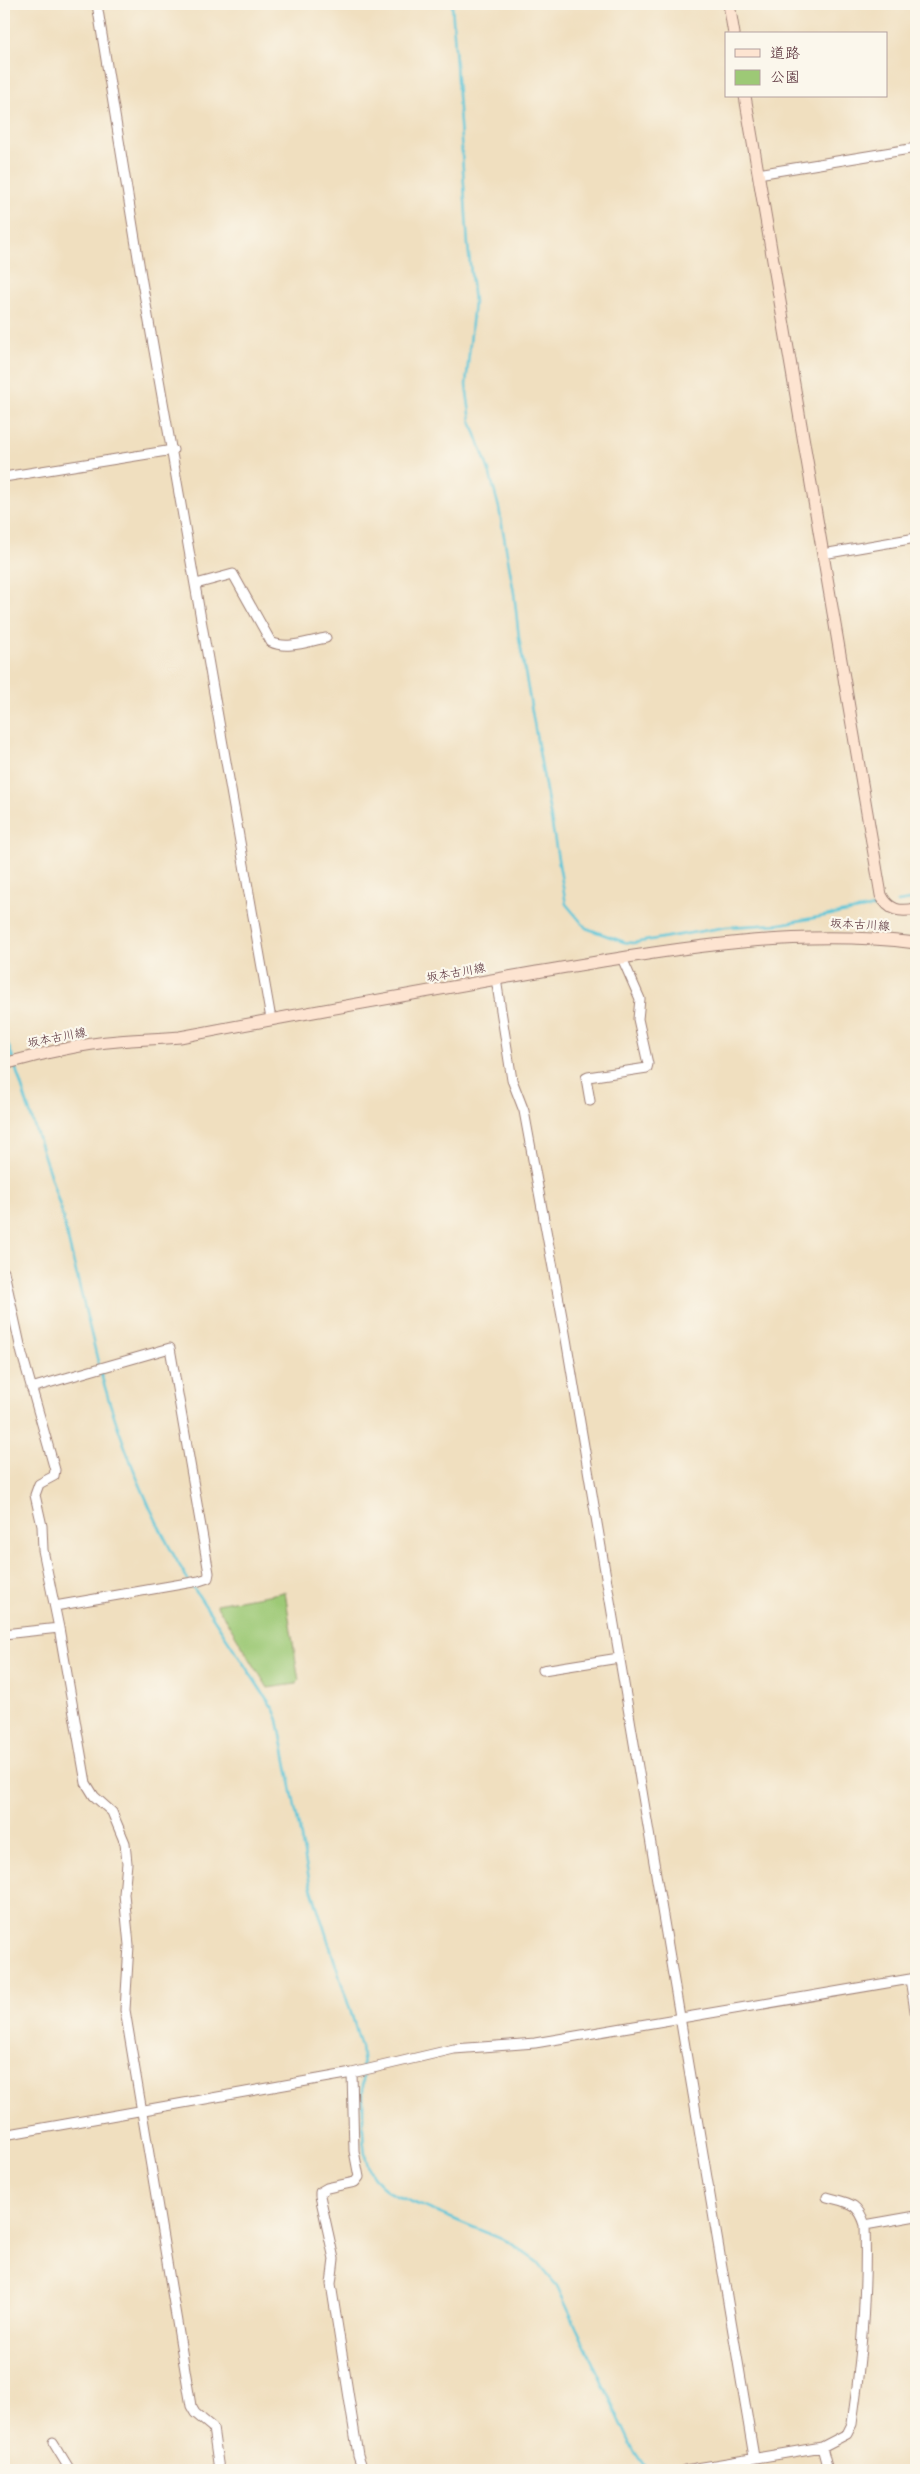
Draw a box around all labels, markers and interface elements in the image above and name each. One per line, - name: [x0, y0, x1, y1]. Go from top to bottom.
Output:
- legend: [725, 32, 888, 98]
- text: 道路: [770, 44, 800, 63]
- text: 公園: [770, 68, 800, 87]
- street label: 坂本古川線: [830, 916, 890, 934]
- street label: 坂本古川線: [425, 960, 487, 986]
- street label: 坂本古川線: [26, 1025, 88, 1051]

